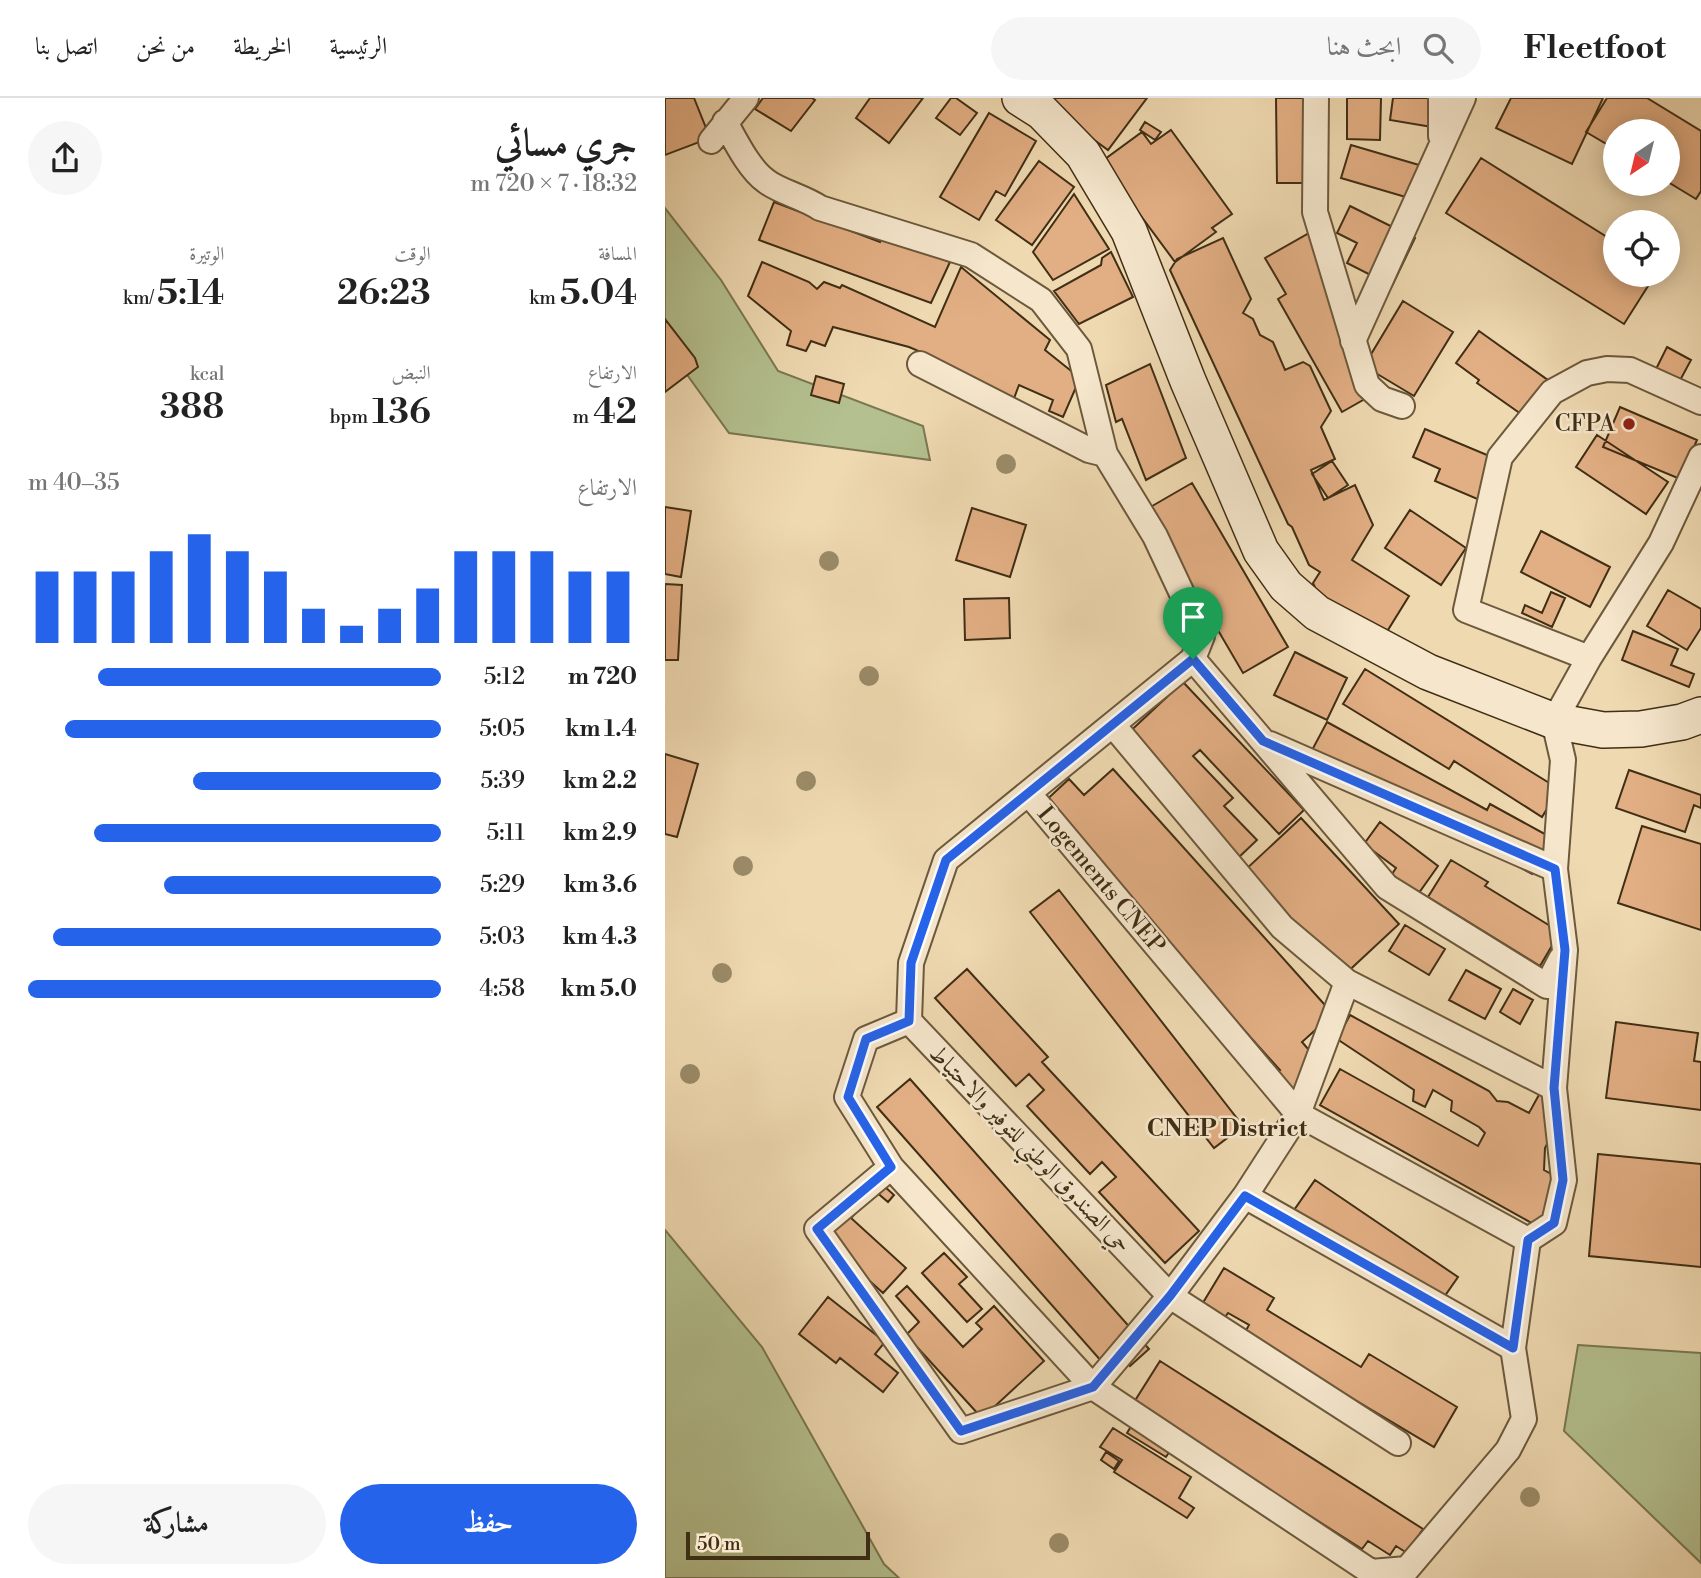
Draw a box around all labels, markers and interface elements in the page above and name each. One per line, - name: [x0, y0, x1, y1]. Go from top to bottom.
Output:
- search box: [991, 17, 1481, 80]
- text: Fleetfoot: [1523, 28, 1666, 69]
- icon: search: [1419, 29, 1457, 67]
- text: ابحث هنا: [1327, 31, 1401, 63]
- text: اتصل بنا: [35, 32, 98, 62]
- text: من نحن: [136, 32, 195, 62]
- text: الخريطة: [233, 32, 292, 62]
- text: الرئيسية: [330, 32, 387, 62]
- north arrow: [1603, 119, 1680, 196]
- map controls: [1603, 119, 1680, 287]
- text: جري مسائي: [495, 120, 637, 167]
- button: share: [28, 121, 102, 195]
- text: 18:32 · 7 × 720 m: [470, 170, 637, 198]
- button: locate: [1603, 210, 1680, 287]
- text: الوتيرة: [189, 242, 224, 266]
- text: الوقت: [394, 242, 431, 266]
- text: المسافة: [598, 242, 637, 266]
- text: 5:14: [157, 272, 224, 315]
- text: 26:23: [337, 272, 431, 315]
- text: 5.04: [560, 272, 637, 315]
- text: /km: [123, 286, 157, 310]
- text: km: [529, 286, 560, 310]
- text: النبض: [392, 361, 431, 385]
- text: الارتفاع: [588, 361, 637, 385]
- text: kcal: [190, 362, 224, 386]
- text: 388: [160, 386, 224, 429]
- text: 136: [372, 391, 431, 434]
- text: 42: [593, 391, 637, 434]
- text: bpm: [330, 405, 372, 429]
- text: m: [573, 405, 593, 429]
- place label: CFPA: [1555, 410, 1616, 438]
- marker: CFPA: [1621, 416, 1637, 432]
- text: 35–40 m: [28, 469, 120, 497]
- text: الارتفاع: [577, 474, 637, 502]
- pin: [1163, 587, 1223, 659]
- icon: arrive: [1174, 598, 1212, 636]
- text: 5:12: [484, 663, 525, 691]
- text: 720 m: [568, 663, 637, 691]
- text: 5:05: [479, 715, 525, 743]
- text: 1.4 km: [565, 715, 637, 743]
- text: 5:39: [480, 767, 525, 795]
- text: 2.2 km: [563, 767, 637, 795]
- street label: Logements CNEP: [1031, 800, 1171, 960]
- text: 5:11: [487, 819, 525, 847]
- text: 2.9 km: [563, 819, 637, 847]
- text: 5:29: [480, 871, 525, 899]
- text: 3.6 km: [564, 871, 637, 899]
- text: 5:03: [479, 923, 525, 951]
- text: 4.3 km: [563, 923, 637, 951]
- text: 4:58: [479, 975, 525, 1003]
- text: 5.0 km: [561, 975, 637, 1003]
- street label: حي الصندوق الوطني للتوفير والاحتياط: [919, 1039, 1137, 1263]
- district label: CNEP District: [1147, 1114, 1308, 1144]
- button: مشاركة: [28, 1484, 326, 1564]
- button: حفظ: [340, 1484, 637, 1564]
- scale bar: [686, 1529, 870, 1561]
- text: 50 m: [697, 1532, 741, 1556]

